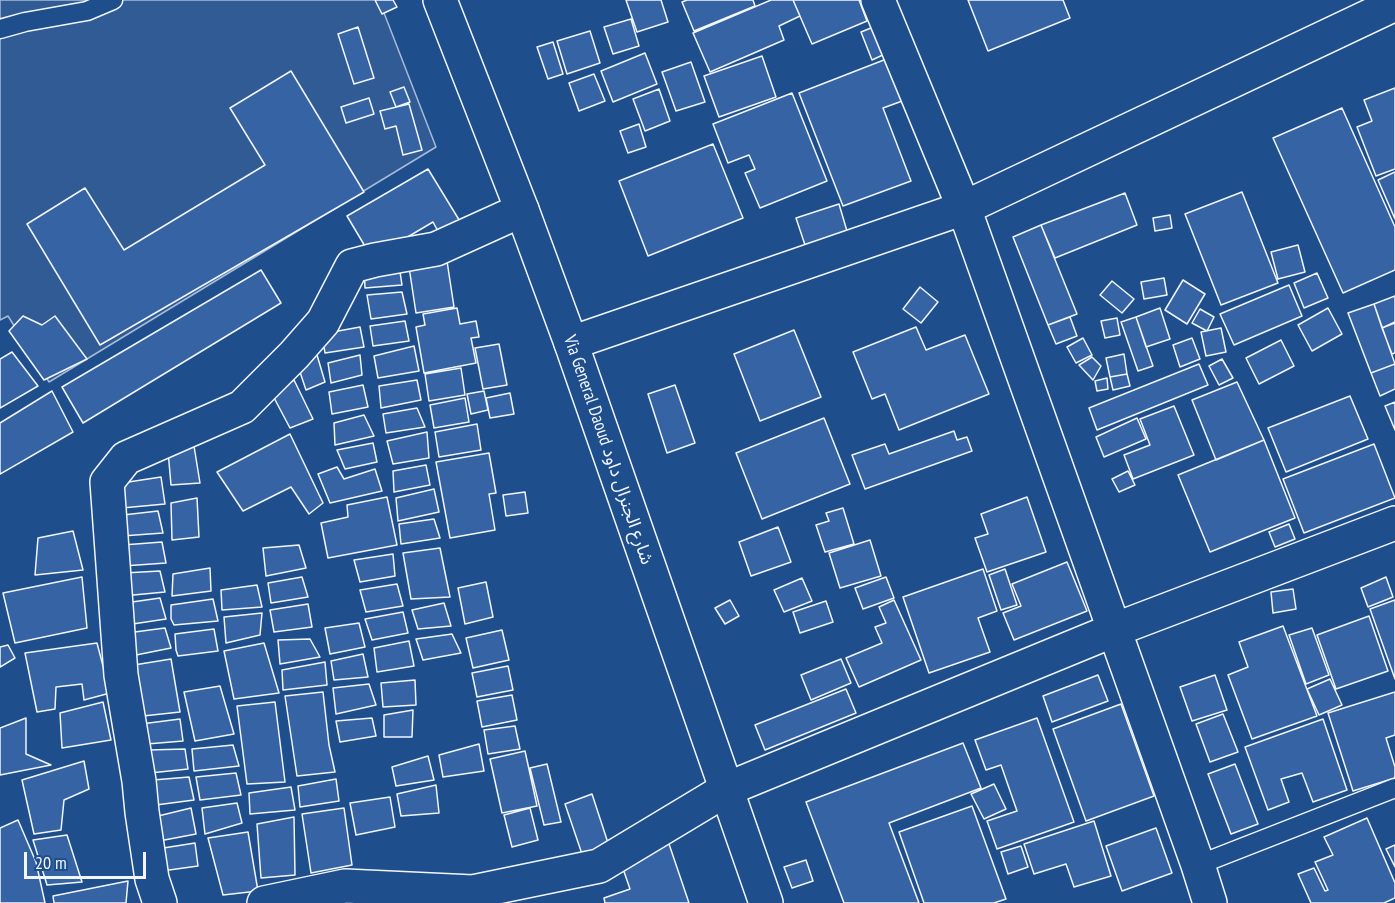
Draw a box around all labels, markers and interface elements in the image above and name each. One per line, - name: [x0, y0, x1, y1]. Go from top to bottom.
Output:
- street label: Via General Daoud شارع الجنرال داود: [559, 332, 657, 568]
- scale bar: [27, 840, 148, 878]
- text: 20 m: [35, 851, 67, 874]

